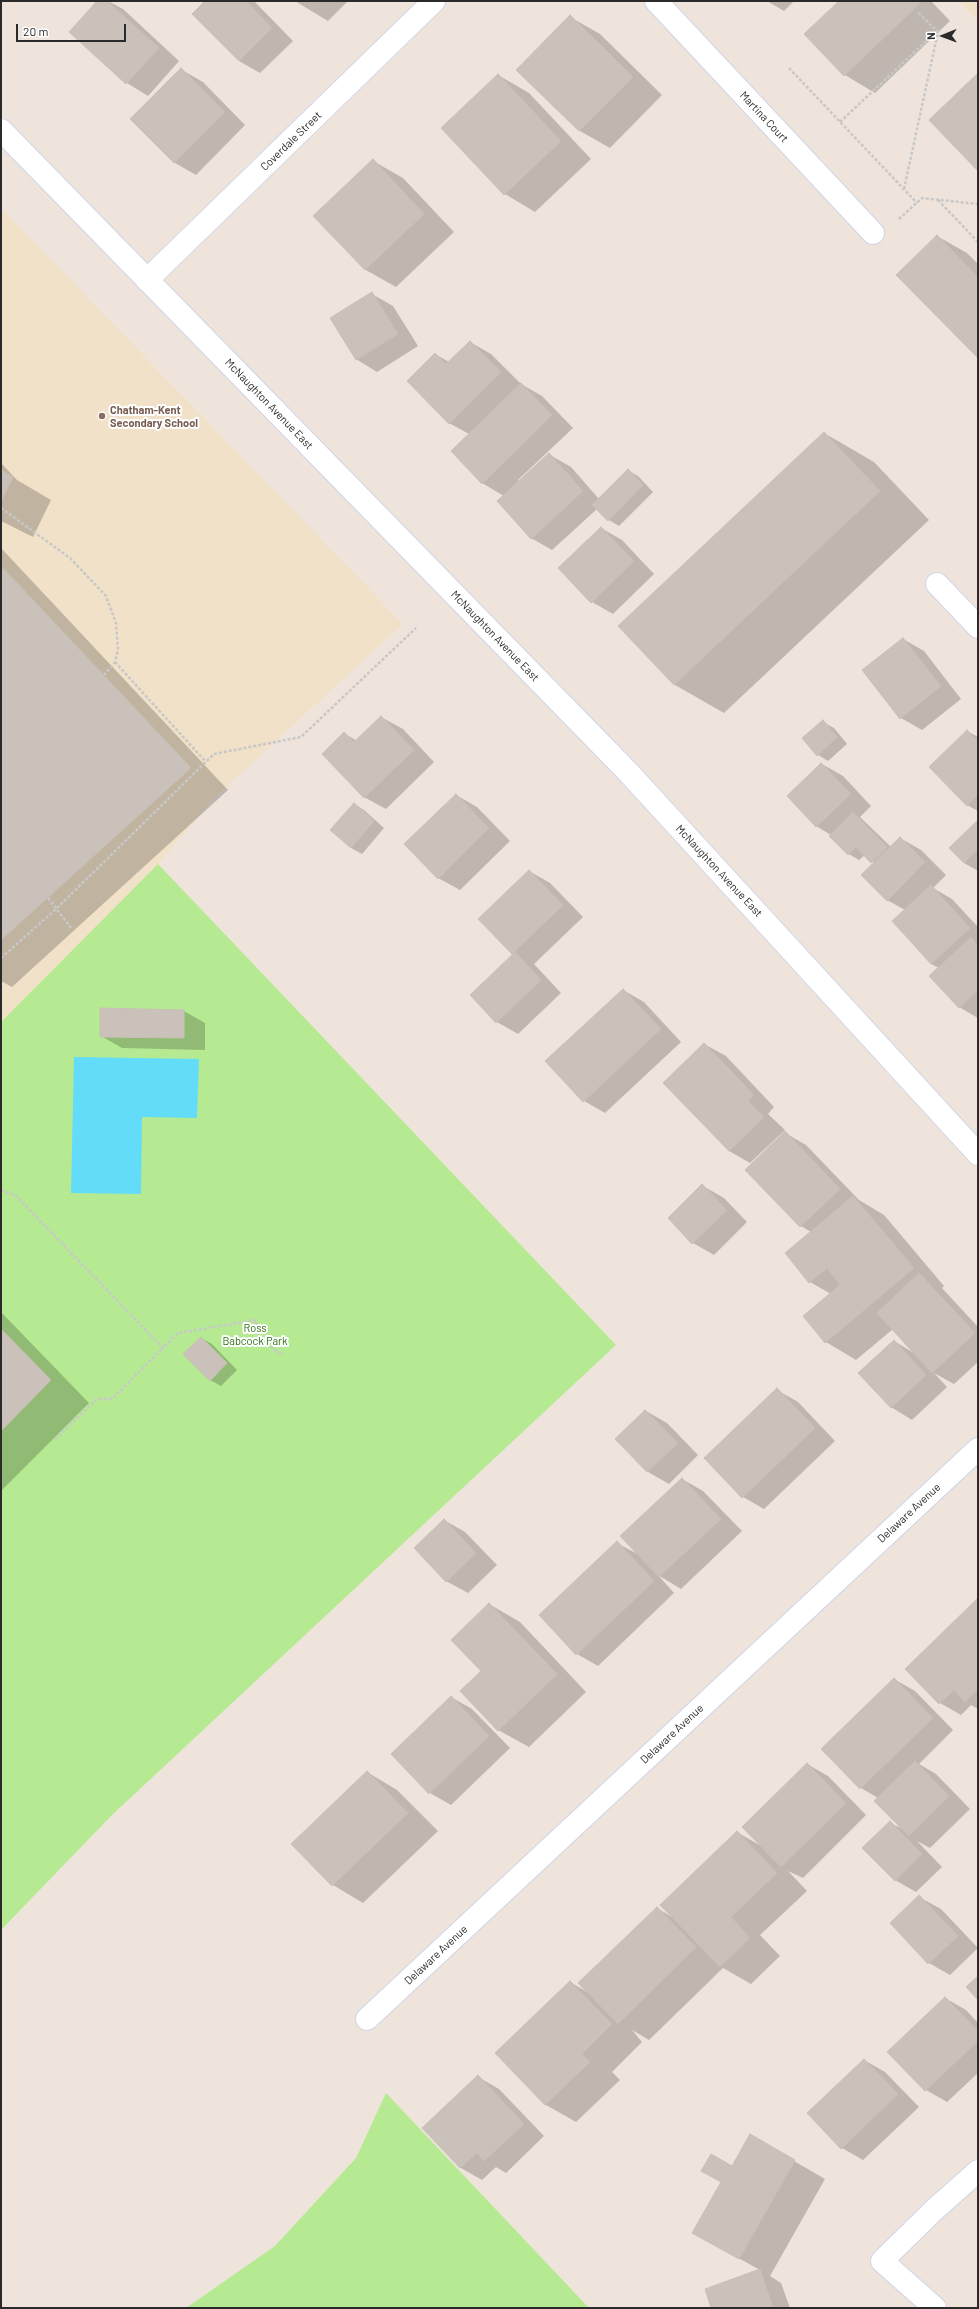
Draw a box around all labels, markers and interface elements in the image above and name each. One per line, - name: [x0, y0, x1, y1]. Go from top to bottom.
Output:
- scale bar: [18, 16, 128, 42]
- north arrow: [923, 16, 963, 56]
- text: 20 m: [23, 24, 49, 38]
- text: N: [924, 32, 937, 40]
- street label: Martina Court: [737, 89, 791, 145]
- street label: Coverdale Street: [258, 109, 324, 173]
- street label: McNaughton Avenue East: [222, 356, 316, 452]
- place label: Chatham-Kent Secondary School: [110, 403, 198, 429]
- marker: Chatham-Kent Secondary School: [97, 411, 107, 421]
- street label: McNaughton Avenue East: [448, 588, 542, 684]
- street label: McNaughton Avenue East: [673, 822, 765, 920]
- park label: Ross Babcock Park: [222, 1321, 288, 1347]
- street label: Delaware Avenue: [875, 1481, 943, 1545]
- street label: Delaware Avenue: [638, 1702, 706, 1766]
- street label: Delaware Avenue: [402, 1923, 470, 1987]

